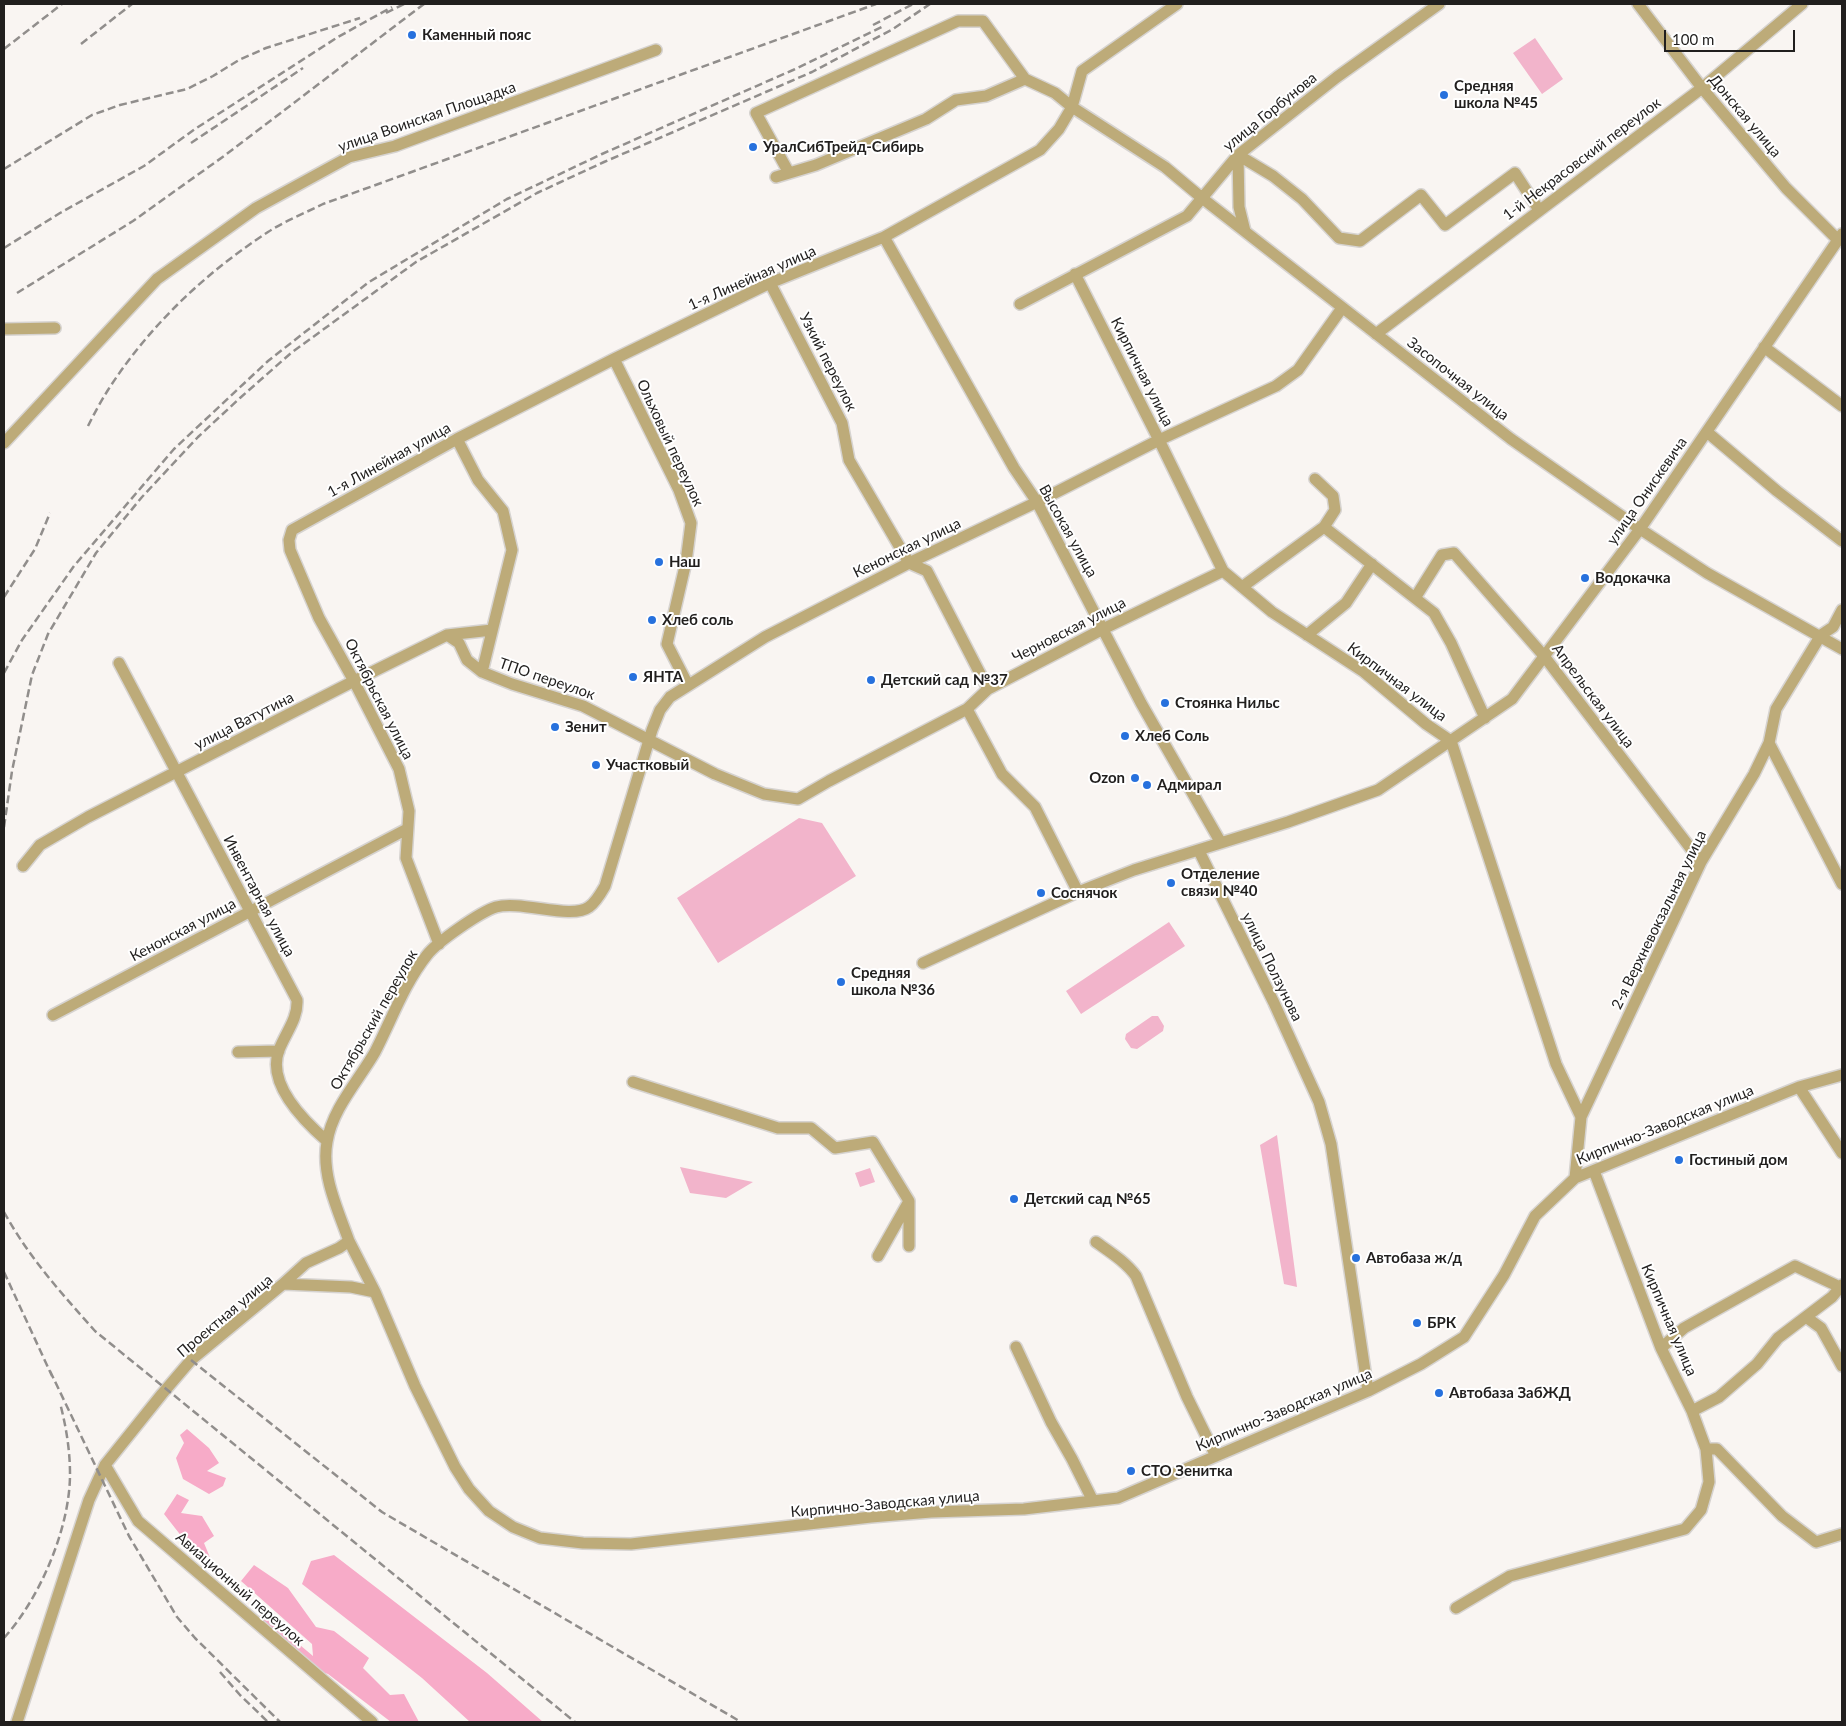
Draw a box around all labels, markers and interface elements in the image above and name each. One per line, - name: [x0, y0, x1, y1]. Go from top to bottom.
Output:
- scale bar: [1666, 20, 1797, 52]
- place label: Каменный пояс: [422, 26, 531, 44]
- marker: Каменный пояс: [406, 29, 418, 41]
- text: 100 m: [1672, 30, 1714, 48]
- street label: улица Горбунова: [1220, 69, 1320, 155]
- street label: Донская улица: [1705, 71, 1785, 161]
- place label: Средняя школа №45: [1454, 77, 1538, 112]
- street label: улица Воинская Площадка: [336, 78, 518, 156]
- marker: Средняя школа №45: [1438, 89, 1450, 101]
- street label: 1-й Некрасовский переулок: [1499, 94, 1665, 224]
- place label: УралСибТрейд-Сибирь: [763, 138, 924, 156]
- marker: УралСибТрейд-Сибирь: [747, 141, 759, 153]
- street label: 1-я Линейная улица: [685, 242, 819, 314]
- street label: Узкий переулок: [795, 310, 861, 414]
- street label: Кирпичная улица: [1107, 315, 1177, 429]
- street label: Засопочная улица: [1403, 334, 1513, 424]
- street label: Ольховый переулок: [633, 377, 707, 509]
- street label: 1-я Линейная улица: [324, 419, 454, 501]
- street label: улица Онискевича: [1603, 434, 1691, 548]
- street label: Высокая улица: [1035, 481, 1101, 581]
- street label: Кенонская улица: [850, 514, 964, 582]
- place label: Наш: [669, 553, 700, 571]
- marker: Наш: [653, 556, 665, 568]
- place label: Водокачка: [1595, 569, 1671, 587]
- marker: Водокачка: [1579, 572, 1591, 584]
- street label: Черновская улица: [1009, 594, 1129, 666]
- place label: Хлеб соль: [662, 611, 733, 629]
- marker: Хлеб соль: [646, 614, 658, 626]
- street label: Октябрьская улица: [341, 636, 417, 762]
- street label: Кирпичная улица: [1344, 639, 1450, 725]
- street label: Апрельская улица: [1548, 641, 1638, 751]
- street label: ТПО переулок: [497, 654, 597, 704]
- place label: ЯНТА: [643, 668, 683, 686]
- marker: ЯНТА: [627, 671, 639, 683]
- place label: Детский сад №37: [881, 671, 1008, 689]
- marker: Детский сад №37: [865, 674, 877, 686]
- street label: улица Ватутина: [191, 688, 297, 754]
- place label: Стоянка Нильс: [1175, 694, 1280, 712]
- marker: Стоянка Нильс: [1159, 697, 1171, 709]
- place label: Зенит: [565, 718, 607, 736]
- marker: Зенит: [549, 721, 561, 733]
- place label: Хлеб Соль: [1135, 727, 1209, 745]
- marker: Хлеб Соль: [1119, 730, 1131, 742]
- place label: Участковый: [606, 756, 689, 774]
- marker: Участковый: [590, 759, 602, 771]
- place label: Ozon: [1089, 769, 1125, 787]
- marker: Ozon: [1129, 772, 1141, 784]
- place label: Адмирал: [1157, 776, 1222, 794]
- marker: Адмирал: [1141, 779, 1153, 791]
- street label: 2-я Верхневокзальная улица: [1608, 828, 1710, 1012]
- street label: Инвентарная улица: [219, 832, 299, 960]
- place label: Отделение связи №40: [1181, 865, 1260, 900]
- marker: Отделение связи №40: [1165, 877, 1177, 889]
- place label: Соснячок: [1051, 884, 1117, 902]
- marker: Соснячок: [1035, 887, 1047, 899]
- street label: Кенонская улица: [127, 894, 239, 966]
- street label: улица Ползунова: [1238, 910, 1306, 1024]
- street label: Октябрьский переулок: [326, 947, 422, 1093]
- place label: Средняя школа №36: [851, 964, 935, 999]
- marker: Средняя школа №36: [835, 976, 847, 988]
- street label: Кирпично-Заводская улица: [1574, 1081, 1756, 1169]
- place label: Гостиный дом: [1689, 1151, 1788, 1169]
- marker: Гостиный дом: [1673, 1154, 1685, 1166]
- place label: Детский сад №65: [1024, 1190, 1151, 1208]
- marker: Детский сад №65: [1008, 1193, 1020, 1205]
- place label: Автобаза ж/д: [1366, 1249, 1462, 1267]
- marker: Автобаза ж/д: [1350, 1252, 1362, 1264]
- street label: Кирпичная улица: [1637, 1261, 1701, 1379]
- street label: Проектная улица: [174, 1271, 276, 1361]
- place label: БРК: [1427, 1314, 1456, 1332]
- marker: БРК: [1411, 1317, 1423, 1329]
- street label: Кирпично-Заводская улица: [1193, 1365, 1375, 1455]
- place label: Автобаза ЗабЖД: [1449, 1384, 1571, 1402]
- marker: Автобаза ЗабЖД: [1433, 1387, 1445, 1399]
- place label: СТО Зенитка: [1141, 1462, 1233, 1480]
- marker: СТО Зенитка: [1125, 1465, 1137, 1477]
- street label: Кирпично-Заводская улица: [790, 1487, 980, 1521]
- street label: Авиационный переулок: [172, 1528, 308, 1650]

